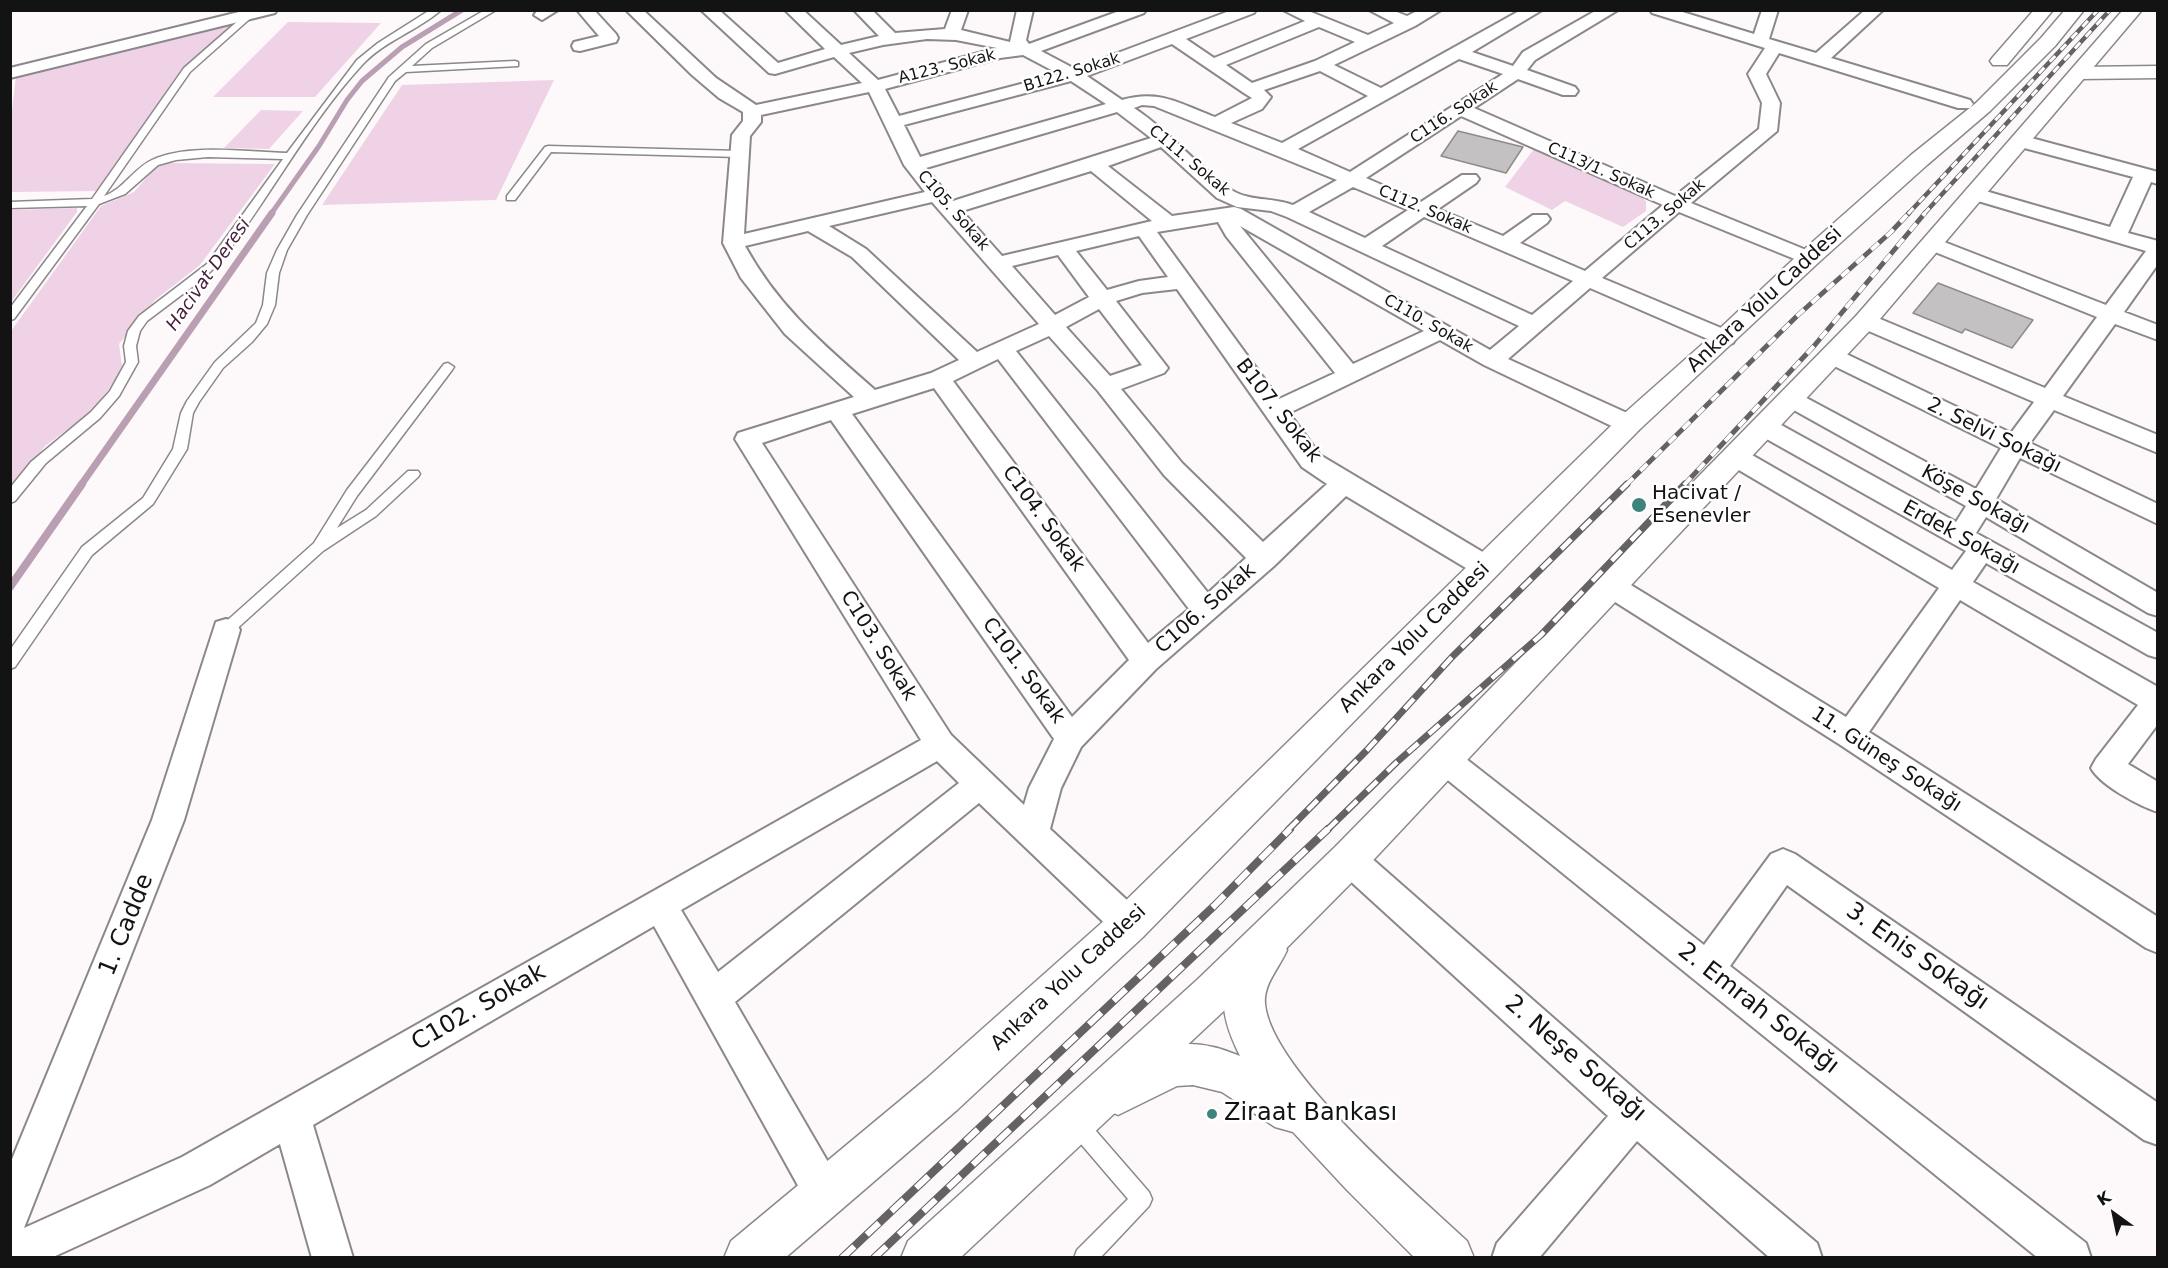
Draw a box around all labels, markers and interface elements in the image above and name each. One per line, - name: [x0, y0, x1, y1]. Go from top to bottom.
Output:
- street label: A123. Sokak: [896, 46, 998, 88]
- street label: B122. Sokak: [1022, 49, 1122, 97]
- street label: C116. Sokak: [1407, 78, 1501, 148]
- street label: C111. Sokak: [1145, 122, 1233, 200]
- street label: C113/1. Sokak: [1544, 139, 1658, 203]
- street label: C105. Sokak: [913, 167, 993, 255]
- street label: C113. Sokak: [1621, 176, 1709, 254]
- street label: C112. Sokak: [1375, 182, 1475, 238]
- water label: Hacivat Deresi: [162, 215, 256, 335]
- street label: Ankara Yolu Caddesi: [1683, 222, 1847, 378]
- street label: C110. Sokak: [1380, 291, 1476, 357]
- street label: B107. Sokak: [1230, 355, 1326, 467]
- street label: 2. Selvi Sokağı: [1923, 393, 2065, 479]
- street label: Köşe Sokağı: [1917, 460, 2033, 540]
- street label: C104. Sokak: [997, 461, 1089, 577]
- place label: Hacivat / Esenevler: [1652, 482, 1750, 529]
- marker: Hacivat / Esenevler: [1630, 496, 1648, 514]
- street label: Erdek Sokağı: [1898, 496, 2024, 580]
- street label: Ankara Yolu Caddesi: [1335, 558, 1495, 718]
- street label: C106. Sokak: [1151, 559, 1261, 659]
- street label: C103. Sokak: [835, 587, 921, 705]
- street label: C101. Sokak: [977, 613, 1069, 729]
- street label: 11. Güneş Sokağı: [1806, 702, 1966, 818]
- street label: 1. Cadde: [94, 870, 160, 980]
- street label: 3. Enis Sokağı: [1840, 897, 1994, 1017]
- street label: Ankara Yolu Caddesi: [987, 900, 1151, 1056]
- street label: 2. Emrah Sokağı: [1672, 937, 1844, 1081]
- street label: C102. Sokak: [407, 958, 551, 1058]
- street label: 2. Neşe Sokağı: [1498, 990, 1652, 1128]
- place label: Ziraat Bankası: [1224, 1100, 1397, 1128]
- marker: Ziraat Bankası: [1205, 1107, 1219, 1121]
- north arrow: [2084, 1184, 2144, 1244]
- text: K: [2094, 1187, 2114, 1210]

